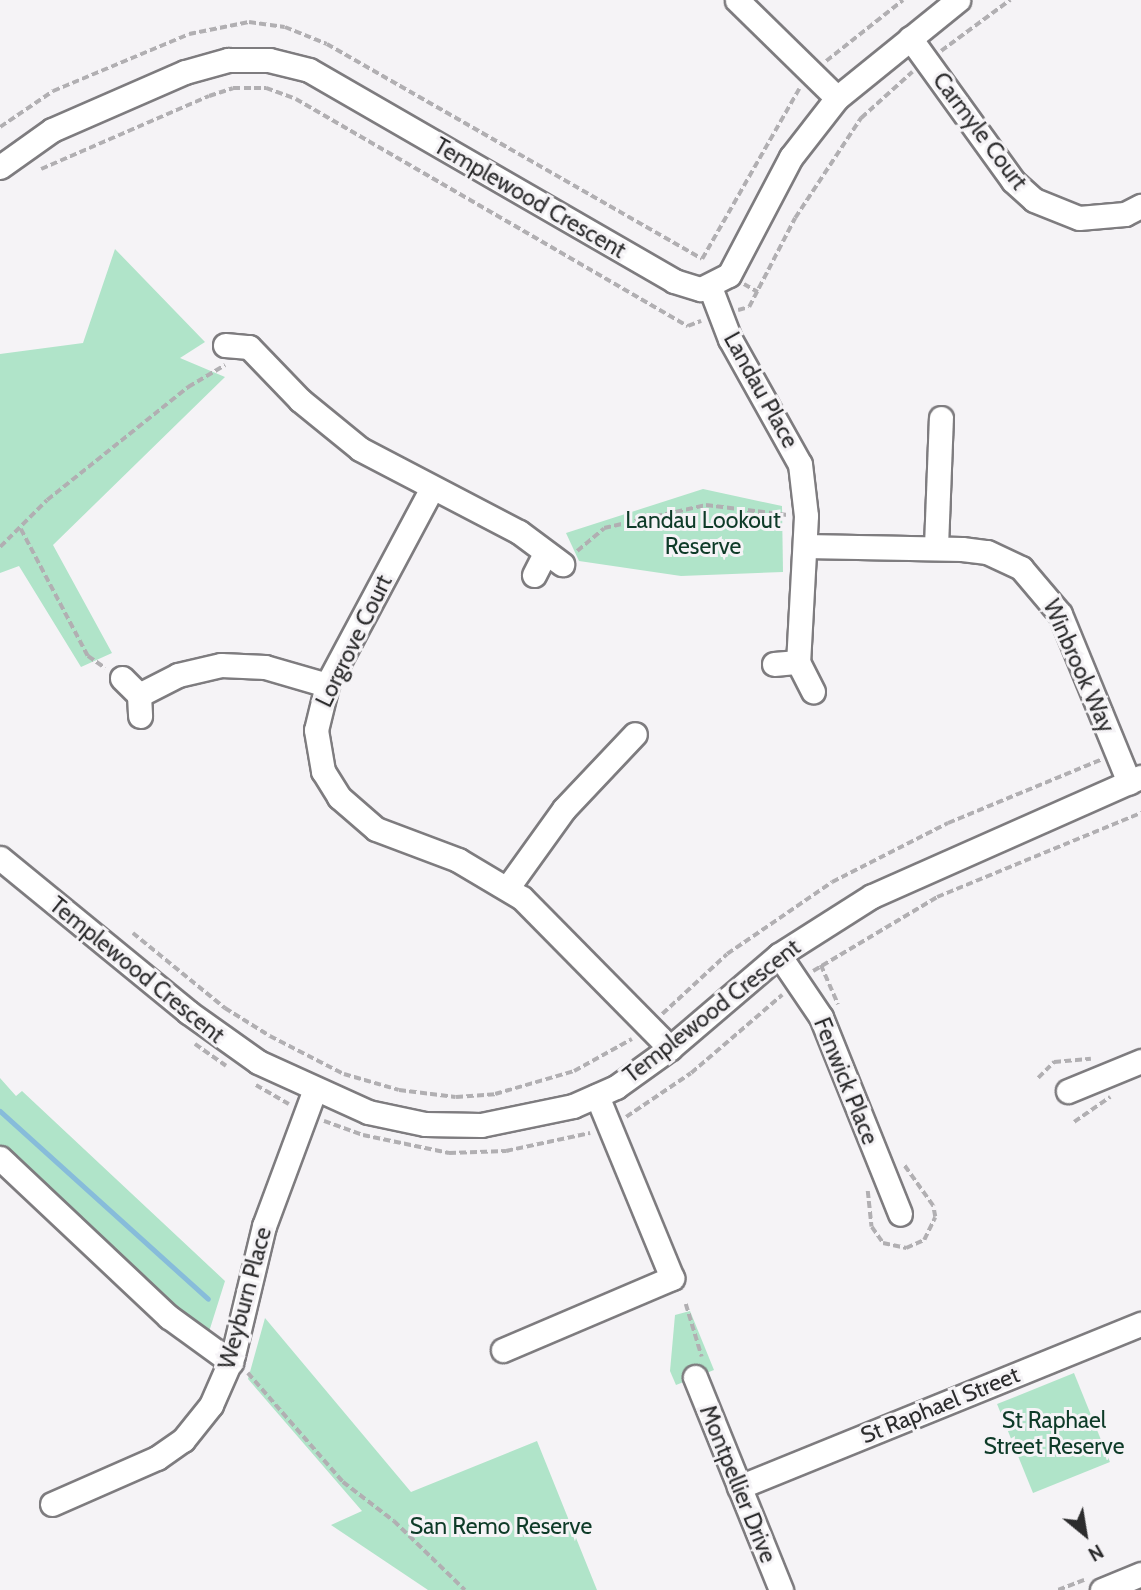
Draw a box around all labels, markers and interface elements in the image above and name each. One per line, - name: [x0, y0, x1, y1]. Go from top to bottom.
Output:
- street label: Carmyle Court: [927, 67, 1033, 195]
- street label: Templewood Crescent: [429, 132, 631, 264]
- street label: Landau Place: [718, 327, 804, 453]
- park label: Landau Lookout Reserve: [625, 506, 781, 560]
- street label: Lorgrove Court: [310, 570, 398, 712]
- street label: Winbrook Way: [1037, 595, 1121, 737]
- street label: Templewood Crescent: [44, 891, 230, 1049]
- street label: Templewood Crescent: [618, 933, 806, 1089]
- street label: Fenwick Place: [808, 1013, 884, 1149]
- street label: Weyburn Place: [213, 1224, 277, 1372]
- street label: St Raphael Street: [857, 1361, 1023, 1449]
- street label: Montpellier Drive: [694, 1401, 782, 1567]
- park label: St Raphael Street Reserve: [984, 1406, 1124, 1460]
- north arrow: [1050, 1499, 1120, 1569]
- park label: San Remo Reserve: [410, 1512, 592, 1540]
- text: N: [1084, 1539, 1107, 1566]

